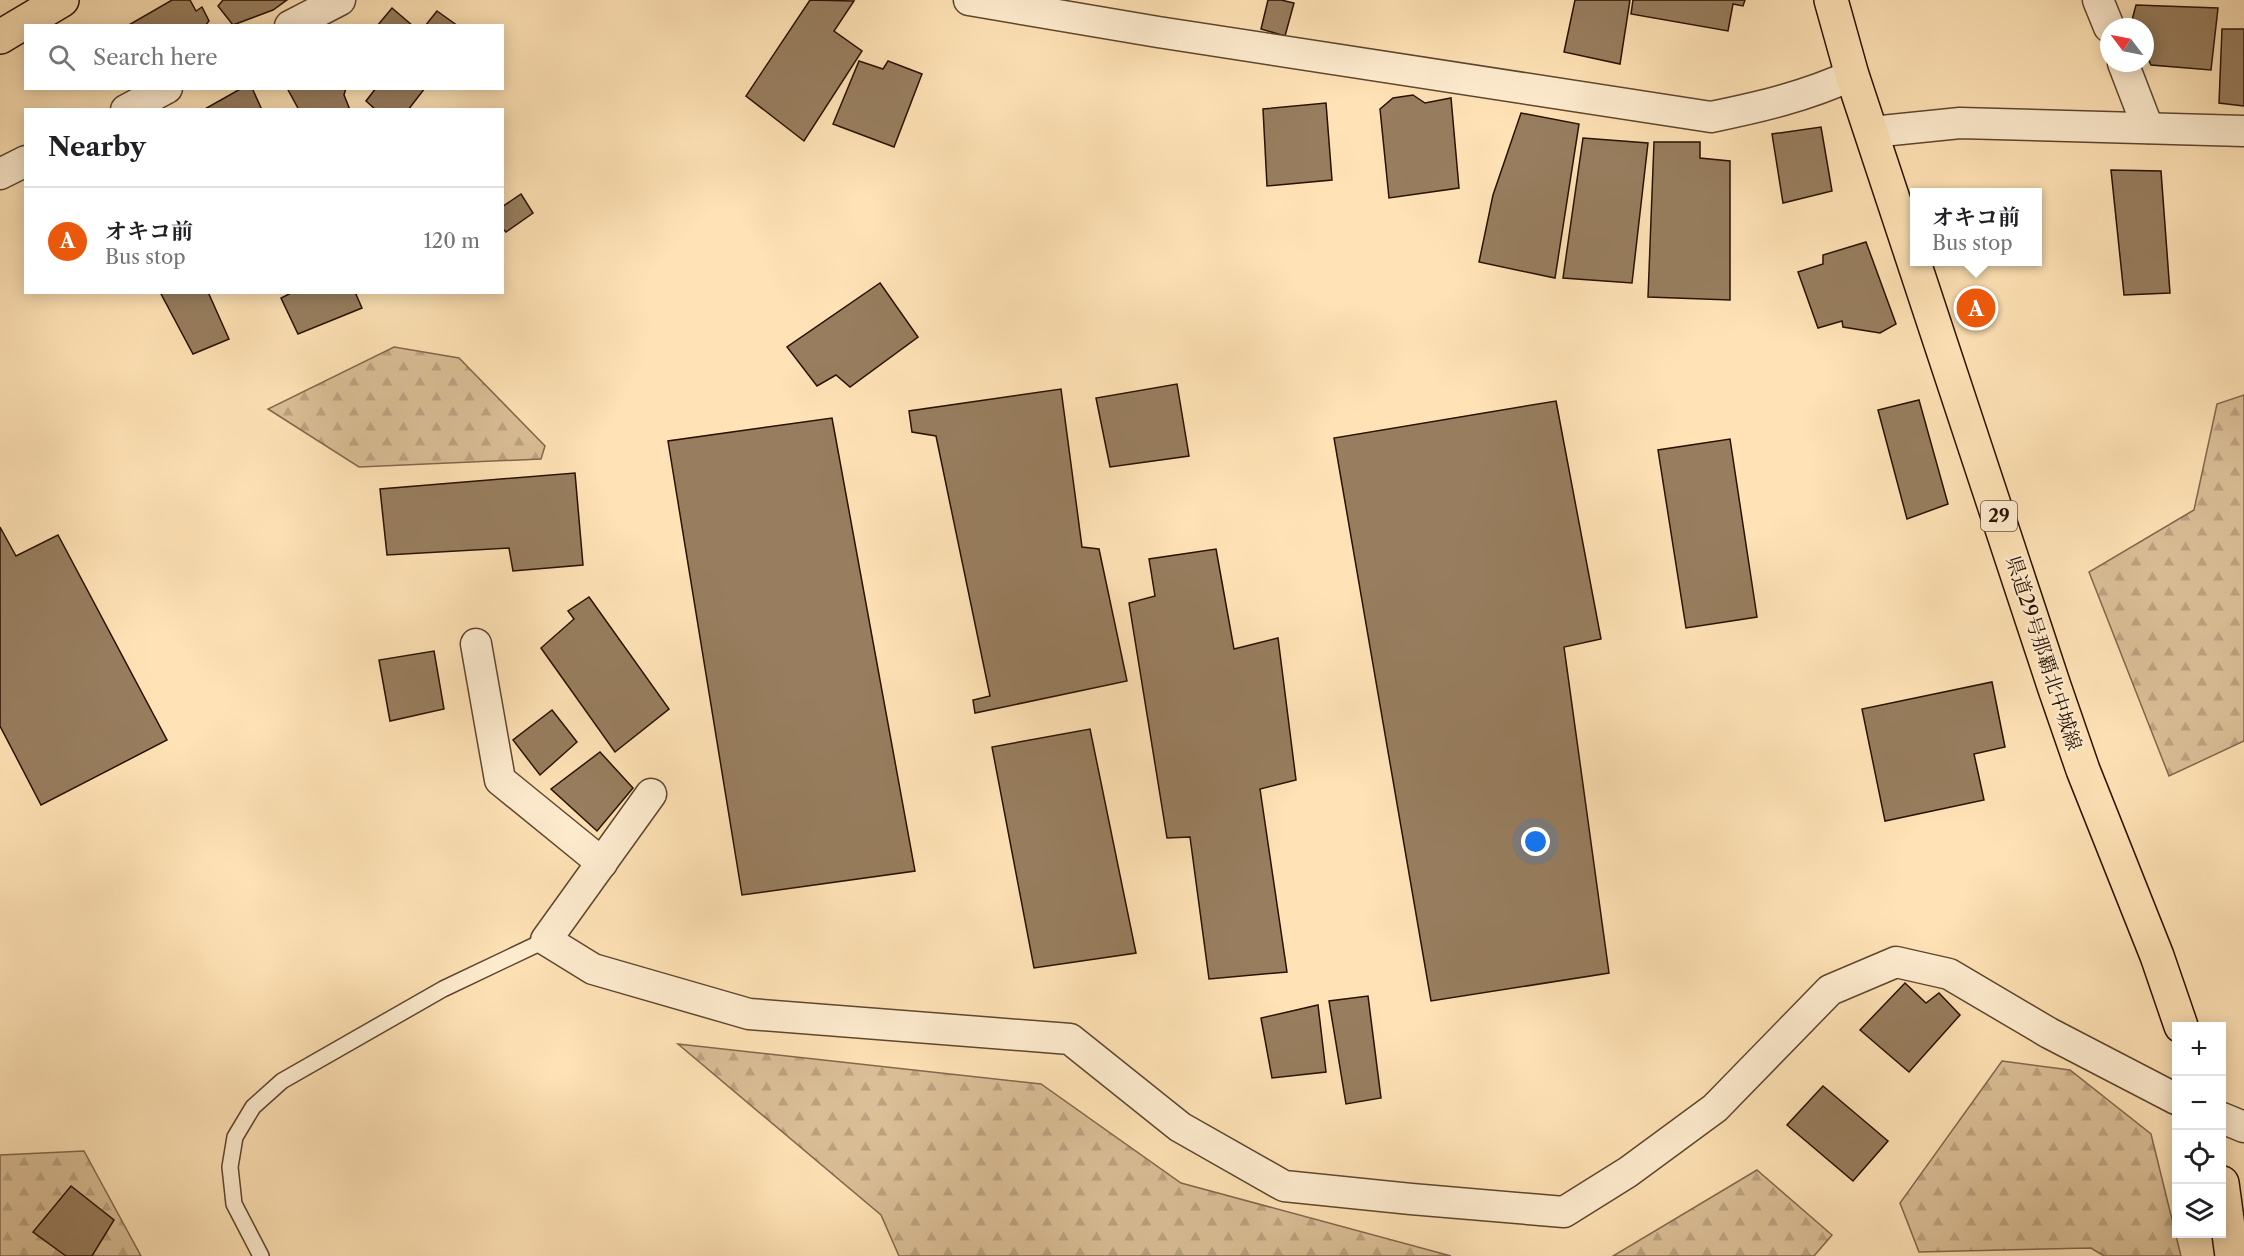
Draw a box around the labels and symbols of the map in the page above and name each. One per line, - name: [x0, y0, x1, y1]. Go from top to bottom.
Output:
- north arrow: [2100, 18, 2154, 72]
- pin: A: [1956, 286, 1996, 330]
- road number: 29: [1981, 501, 2017, 531]
- street label: 県道29号那覇北中城線: [2001, 553, 2087, 753]
- your location: [1521, 827, 1550, 856]

